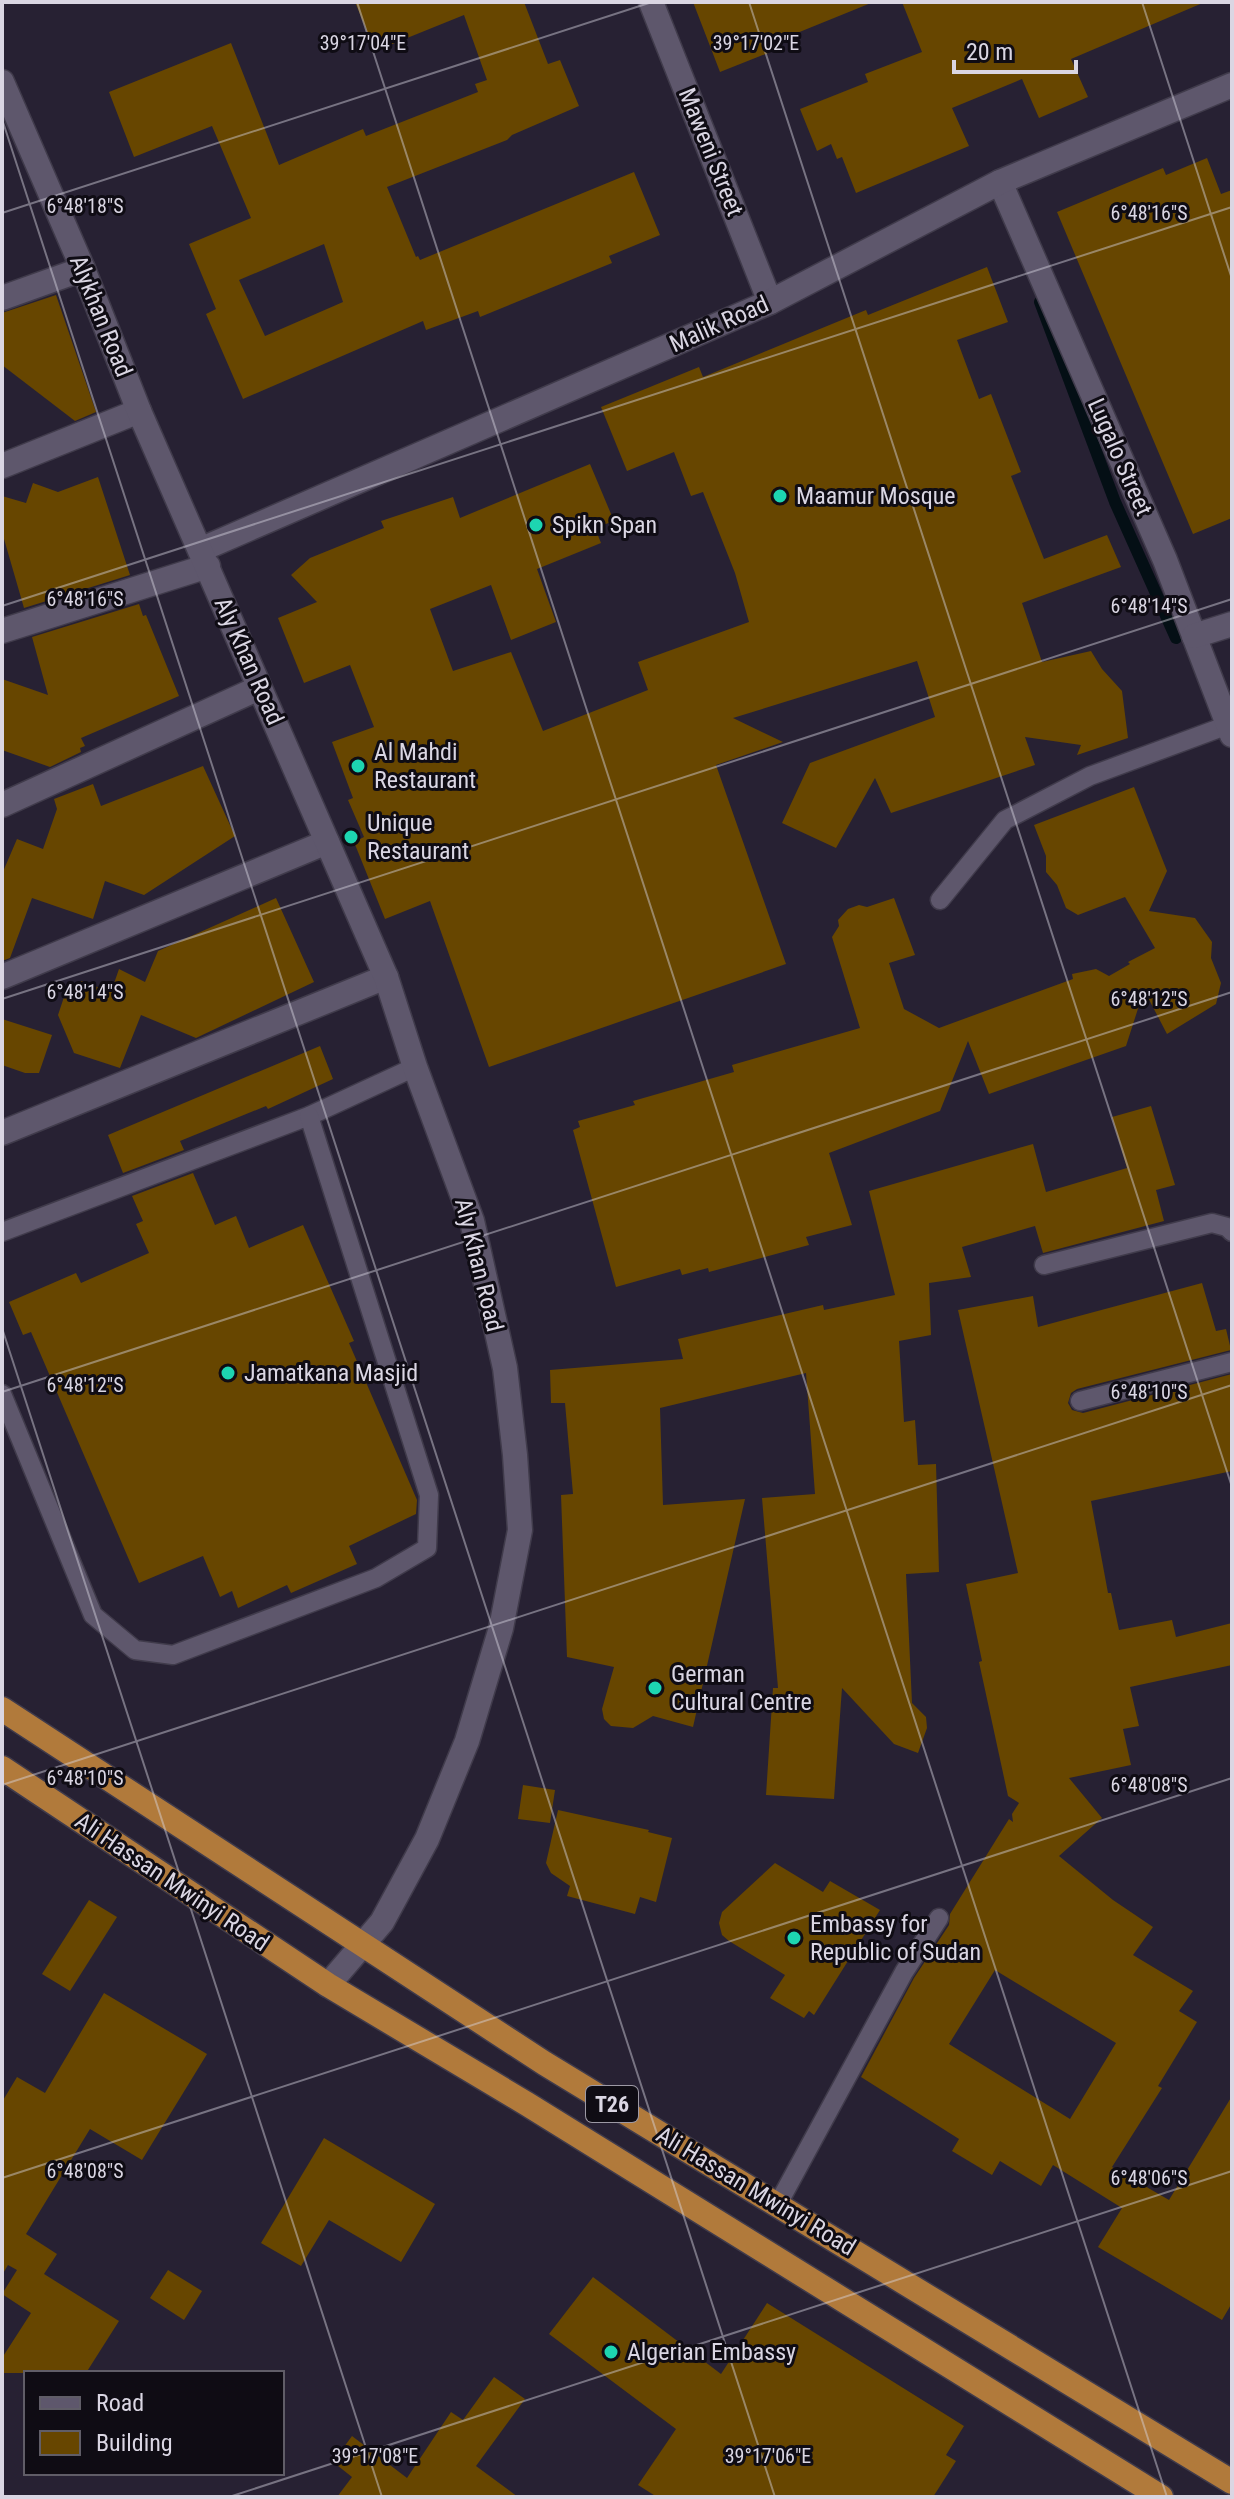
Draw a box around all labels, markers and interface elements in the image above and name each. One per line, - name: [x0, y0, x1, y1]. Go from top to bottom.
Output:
- scale bar: [954, 24, 1076, 74]
- text: 39°17'04"E: [320, 31, 406, 55]
- text: 39°17'02"E: [713, 31, 799, 55]
- text: 20 m: [966, 38, 1013, 66]
- street label: Maweni Street: [673, 84, 749, 220]
- text: 6°48'18"S: [46, 194, 124, 218]
- text: 6°48'16"S: [1110, 201, 1188, 225]
- street label: Alykhan Road: [64, 251, 138, 381]
- street label: Malik Road: [665, 290, 773, 358]
- street label: Lugalo Street: [1082, 394, 1158, 520]
- place label: Maamur Mosque: [796, 482, 956, 510]
- marker: Maamur Mosque: [771, 487, 789, 505]
- place label: Spikn Span: [552, 511, 657, 539]
- marker: Spikn Span: [527, 516, 545, 534]
- text: 6°48'16"S: [46, 587, 124, 611]
- street label: Aly Khan Road: [208, 593, 290, 729]
- text: 6°48'14"S: [1110, 594, 1188, 618]
- place label: Al Mahdi Restaurant: [374, 738, 476, 794]
- marker: Al Mahdi Restaurant: [349, 757, 367, 775]
- place label: Unique Restaurant: [367, 809, 469, 865]
- marker: Unique Restaurant: [342, 828, 360, 846]
- text: 6°48'14"S: [46, 980, 124, 1004]
- text: 6°48'12"S: [1110, 987, 1188, 1011]
- street label: Aly Khan Road: [449, 1195, 509, 1335]
- place label: Jamatkana Masjid: [244, 1359, 418, 1387]
- marker: Jamatkana Masjid: [219, 1364, 237, 1382]
- text: 6°48'12"S: [46, 1373, 124, 1397]
- text: 6°48'10"S: [1110, 1380, 1188, 1404]
- place label: German Cultural Centre: [671, 1660, 812, 1716]
- marker: German Cultural Centre: [646, 1679, 664, 1697]
- text: 6°48'10"S: [46, 1766, 124, 1790]
- text: 6°48'08"S: [1110, 1773, 1188, 1797]
- street label: Ali Hassan Mwinyi Road: [70, 1807, 274, 1957]
- place label: Embassy for Republic of Sudan: [810, 1910, 981, 1966]
- marker: Embassy for Republic of Sudan: [785, 1929, 803, 1947]
- road number: T26: [586, 2086, 638, 2122]
- street label: Ali Hassan Mwinyi Road: [651, 2120, 861, 2262]
- text: 6°48'08"S: [46, 2159, 124, 2183]
- text: 6°48'06"S: [1110, 2166, 1188, 2190]
- place label: Algerian Embassy: [627, 2338, 796, 2366]
- marker: Algerian Embassy: [602, 2343, 620, 2361]
- legend: [24, 2371, 284, 2475]
- text: Road: [96, 2389, 144, 2417]
- text: Building: [96, 2429, 173, 2457]
- text: 39°17'08"E: [332, 2444, 418, 2468]
- text: 39°17'06"E: [725, 2444, 811, 2468]

